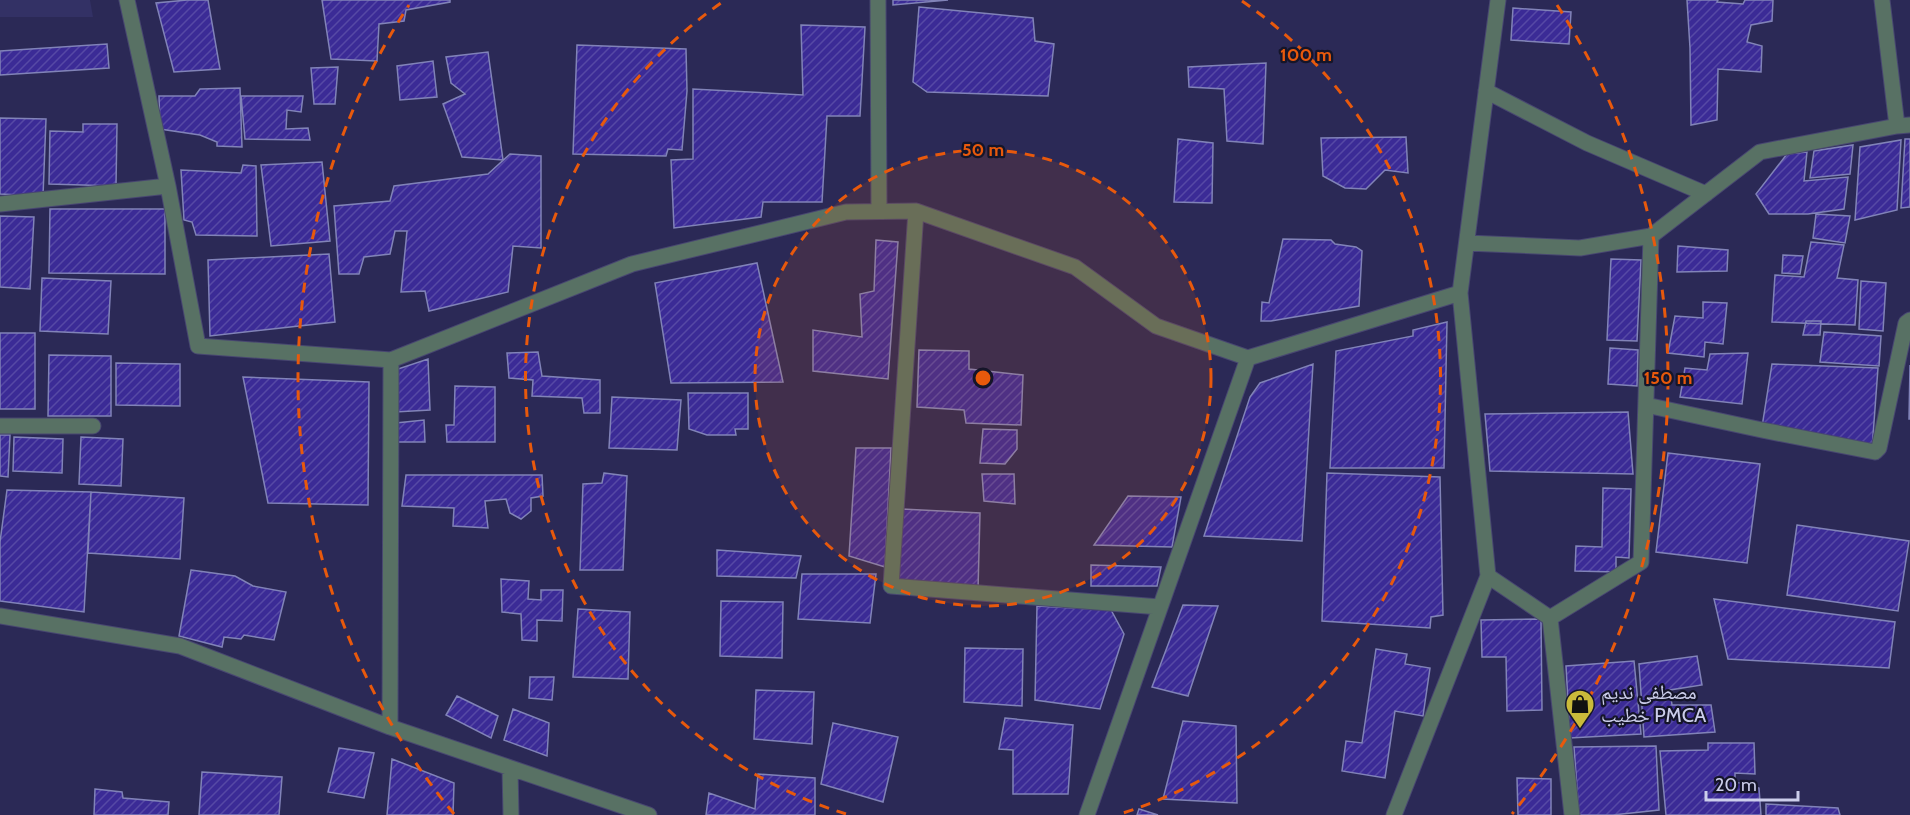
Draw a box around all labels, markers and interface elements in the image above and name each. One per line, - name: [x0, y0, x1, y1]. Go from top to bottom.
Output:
- text: 100 m: [1280, 44, 1332, 66]
- text: 50 m: [962, 139, 1004, 161]
- text: 150 m: [1644, 367, 1692, 389]
- centre of rings: [973, 368, 993, 388]
- place label: مصطفى نديم خطيب PMCA: [1601, 680, 1707, 727]
- shop icon: مصطفى نديم خطيب PMCA: [1564, 688, 1596, 730]
- scale bar: [1706, 764, 1798, 802]
- text: 20 m: [1715, 774, 1757, 796]

